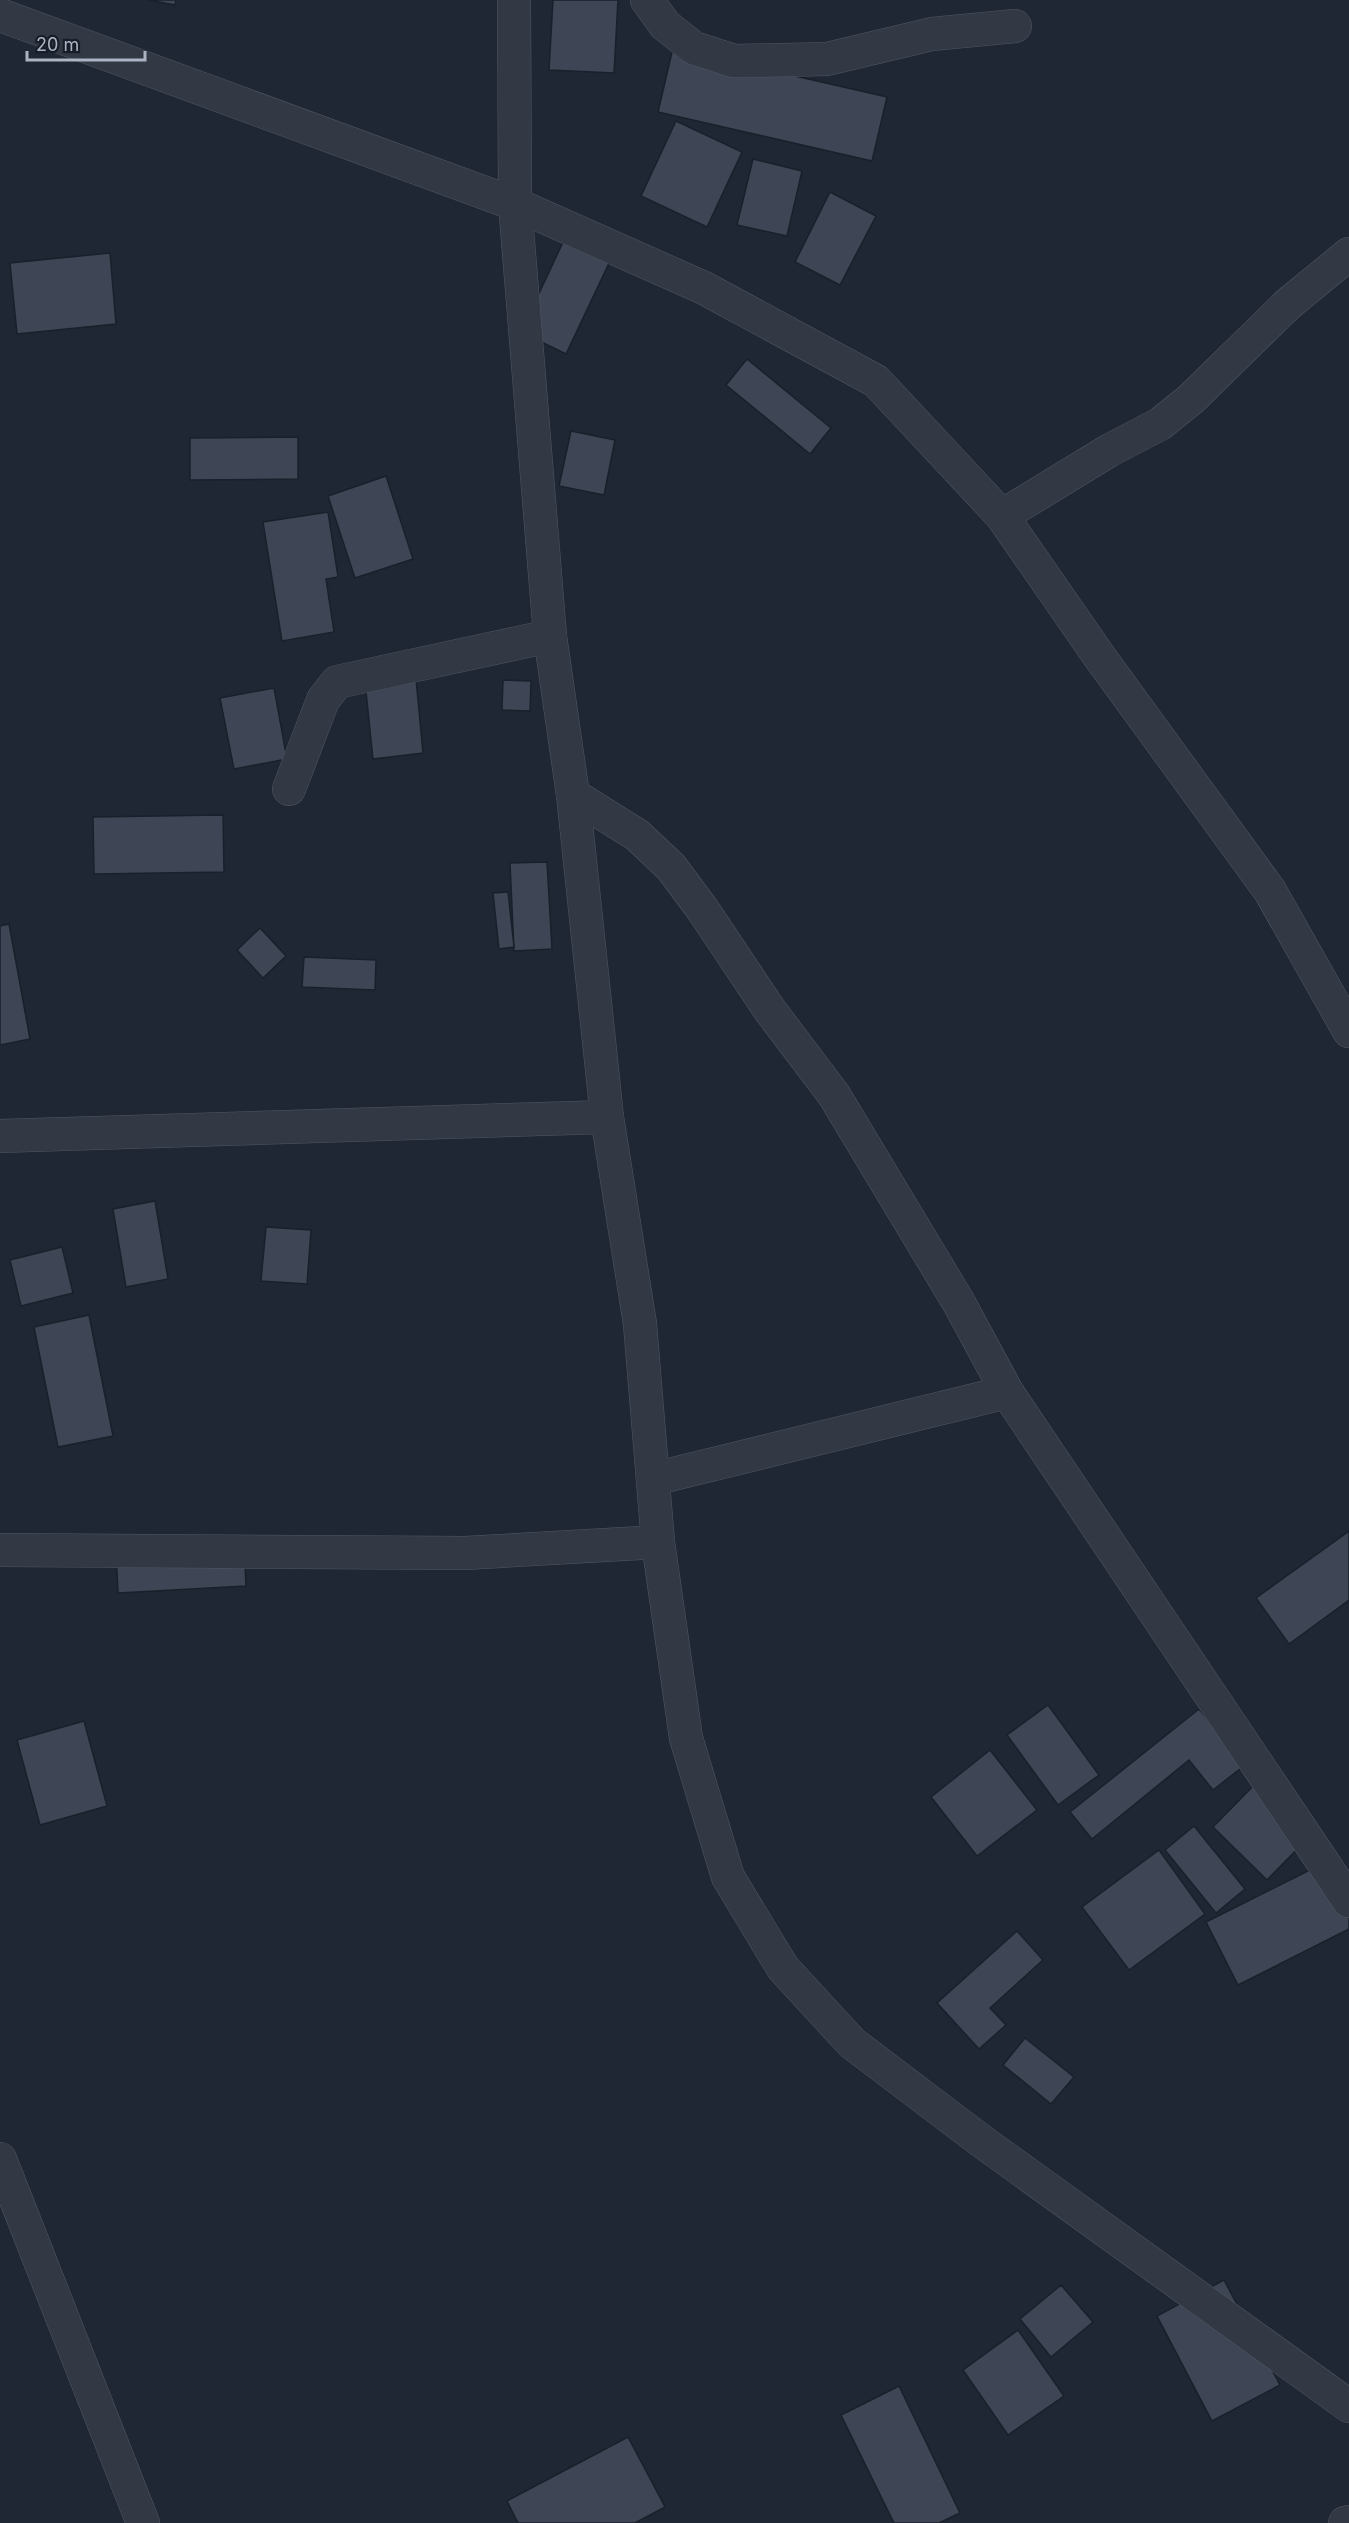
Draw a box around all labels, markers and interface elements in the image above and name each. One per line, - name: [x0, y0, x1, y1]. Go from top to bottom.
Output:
- scale bar: [27, 24, 146, 62]
- text: 20 m: [36, 34, 79, 55]

